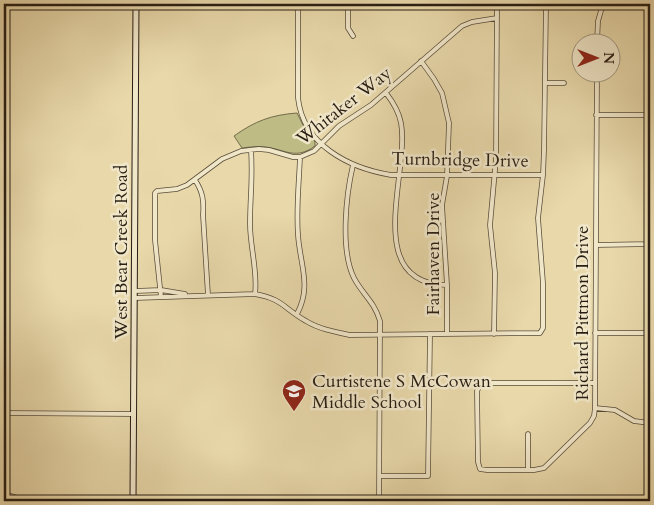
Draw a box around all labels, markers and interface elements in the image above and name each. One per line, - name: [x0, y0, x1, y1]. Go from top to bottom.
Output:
- north arrow: [572, 32, 622, 82]
- text: N: [599, 52, 618, 64]
- street label: Whitaker Way: [290, 61, 397, 152]
- street label: Turnbridge Drive: [391, 146, 529, 174]
- street label: West Bear Creek Road: [109, 164, 134, 340]
- street label: Fairhaven Drive: [421, 192, 446, 316]
- street label: Richard Pittmon Drive: [570, 225, 595, 401]
- place label: Curtistene S McCowan Middle School: [312, 369, 492, 415]
- school or university icon: Curtistene S McCowan Middle School: [281, 378, 307, 412]

